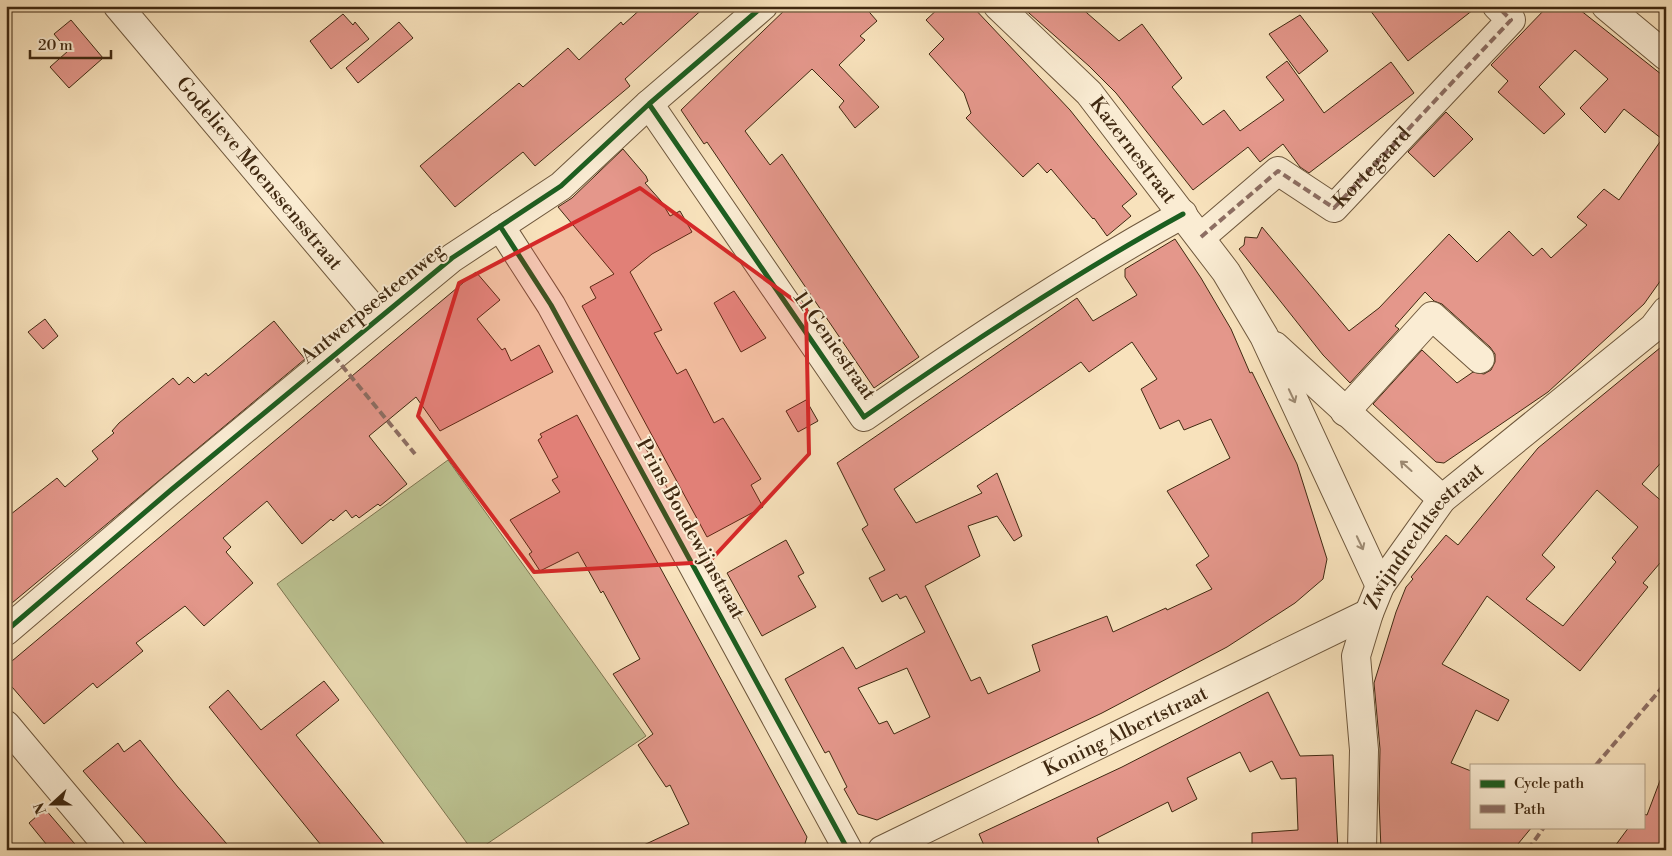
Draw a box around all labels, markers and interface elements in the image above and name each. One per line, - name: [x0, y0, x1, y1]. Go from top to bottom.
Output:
- scale bar: [30, 28, 111, 60]
- text: 20 m: [38, 36, 73, 55]
- street label: Godelieve Moenssensstraat: [171, 72, 348, 275]
- street label: Kazernestraat: [1084, 92, 1182, 209]
- street label: Kortegaard: [1328, 121, 1417, 213]
- street label: Antwerpsesteenweg: [295, 238, 451, 370]
- street label: 11 Geniestraat: [787, 287, 881, 405]
- one-way arrow: [1288, 388, 1297, 403]
- street label: Prins Boudewijnstraat: [630, 434, 750, 624]
- street label: Zwijndrechtsestraat: [1359, 458, 1489, 613]
- one-way arrow: [1399, 460, 1412, 472]
- one-way arrow: [1356, 535, 1366, 550]
- street label: Koning Albertstraat: [1039, 681, 1212, 782]
- legend: [1470, 764, 1644, 828]
- text: Cycle path: [1514, 774, 1584, 793]
- north arrow: [28, 778, 78, 828]
- text: N: [30, 800, 51, 817]
- text: Path: [1514, 800, 1546, 819]

